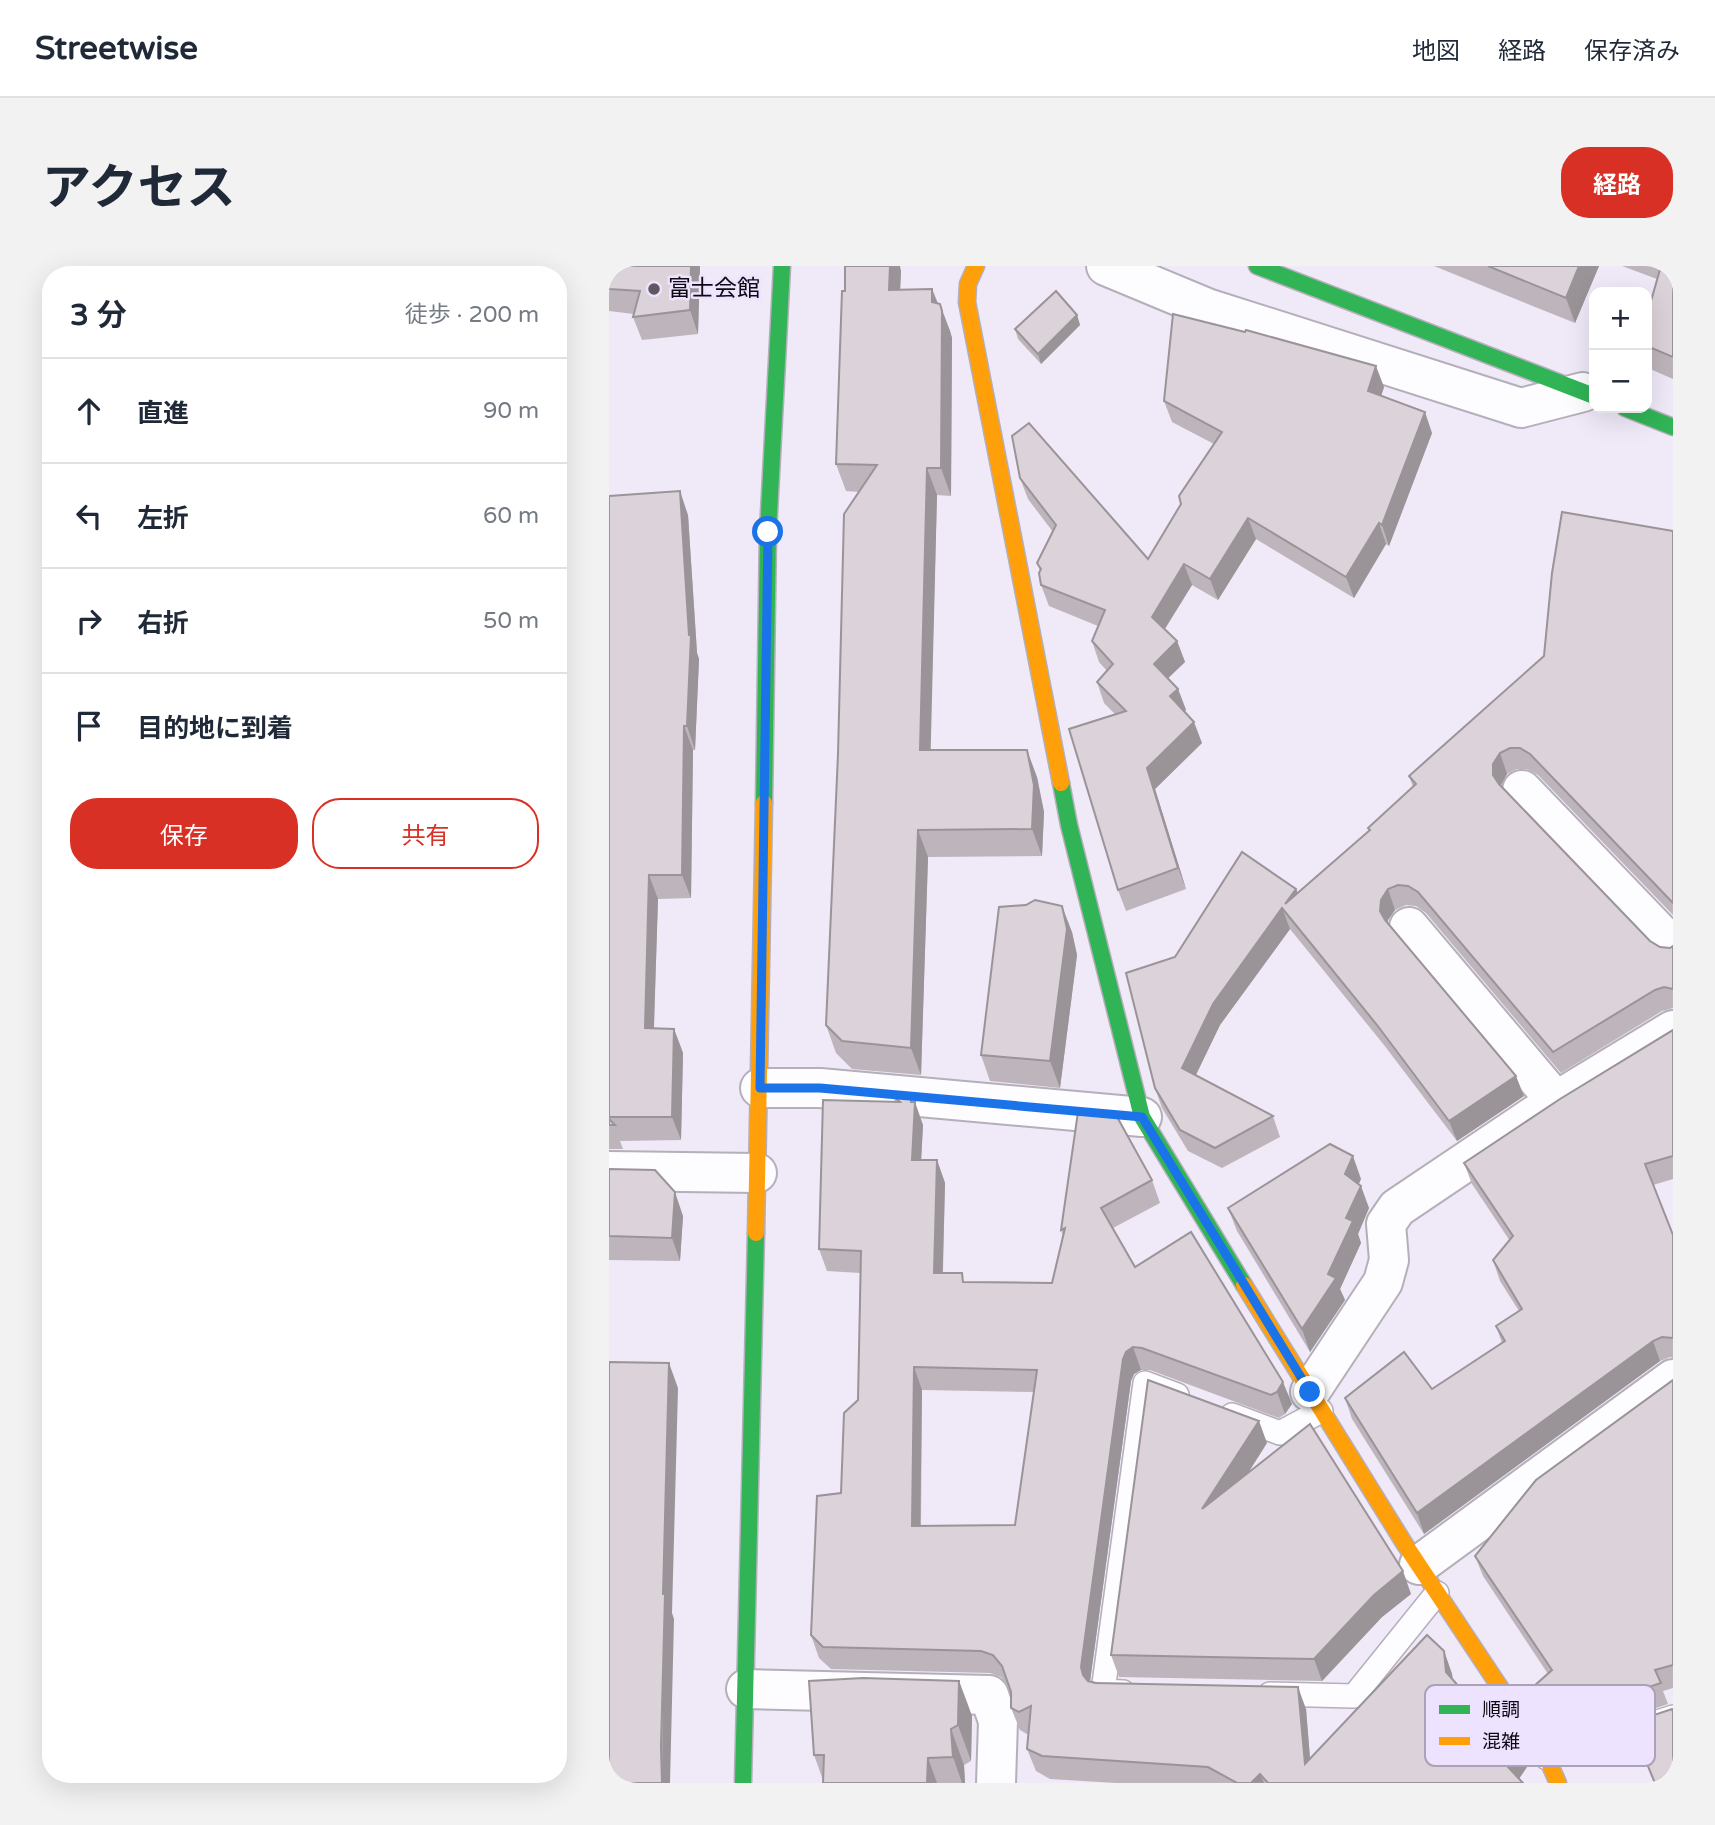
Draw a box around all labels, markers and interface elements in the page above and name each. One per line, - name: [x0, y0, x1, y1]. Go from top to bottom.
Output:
- text: Streetwise: [35, 29, 198, 68]
- text: 地図: [1412, 37, 1460, 66]
- text: 経路: [1498, 37, 1546, 66]
- text: 保存済み: [1584, 37, 1680, 66]
- button: 経路: [1561, 147, 1673, 218]
- text: アクセス: [42, 159, 236, 218]
- place label: 富士会館: [668, 275, 760, 303]
- marker: 富士会館: [646, 281, 662, 297]
- map controls: [1589, 287, 1652, 413]
- button: +: [1589, 287, 1652, 350]
- text: 3 分: [70, 297, 127, 334]
- text: 徒歩 · 200 m: [405, 301, 539, 329]
- button: −: [1589, 350, 1652, 413]
- icon: ahead: [70, 392, 108, 430]
- text: 90 m: [483, 397, 539, 425]
- text: 直進: [137, 398, 189, 429]
- icon: left: [70, 497, 108, 535]
- text: 60 m: [483, 502, 539, 530]
- text: 左折: [137, 503, 189, 534]
- route start: [752, 516, 783, 547]
- icon: right: [70, 602, 108, 640]
- text: 50 m: [483, 607, 539, 635]
- text: 右折: [137, 608, 189, 639]
- icon: arrive: [70, 707, 108, 745]
- text: 目的地に到着: [137, 713, 293, 744]
- button: 保存: [70, 798, 298, 869]
- button: 共有: [312, 798, 539, 869]
- route end: [1294, 1376, 1325, 1407]
- legend: [1425, 1685, 1655, 1766]
- text: 順調: [1482, 1699, 1520, 1721]
- text: 混雑: [1482, 1731, 1520, 1753]

